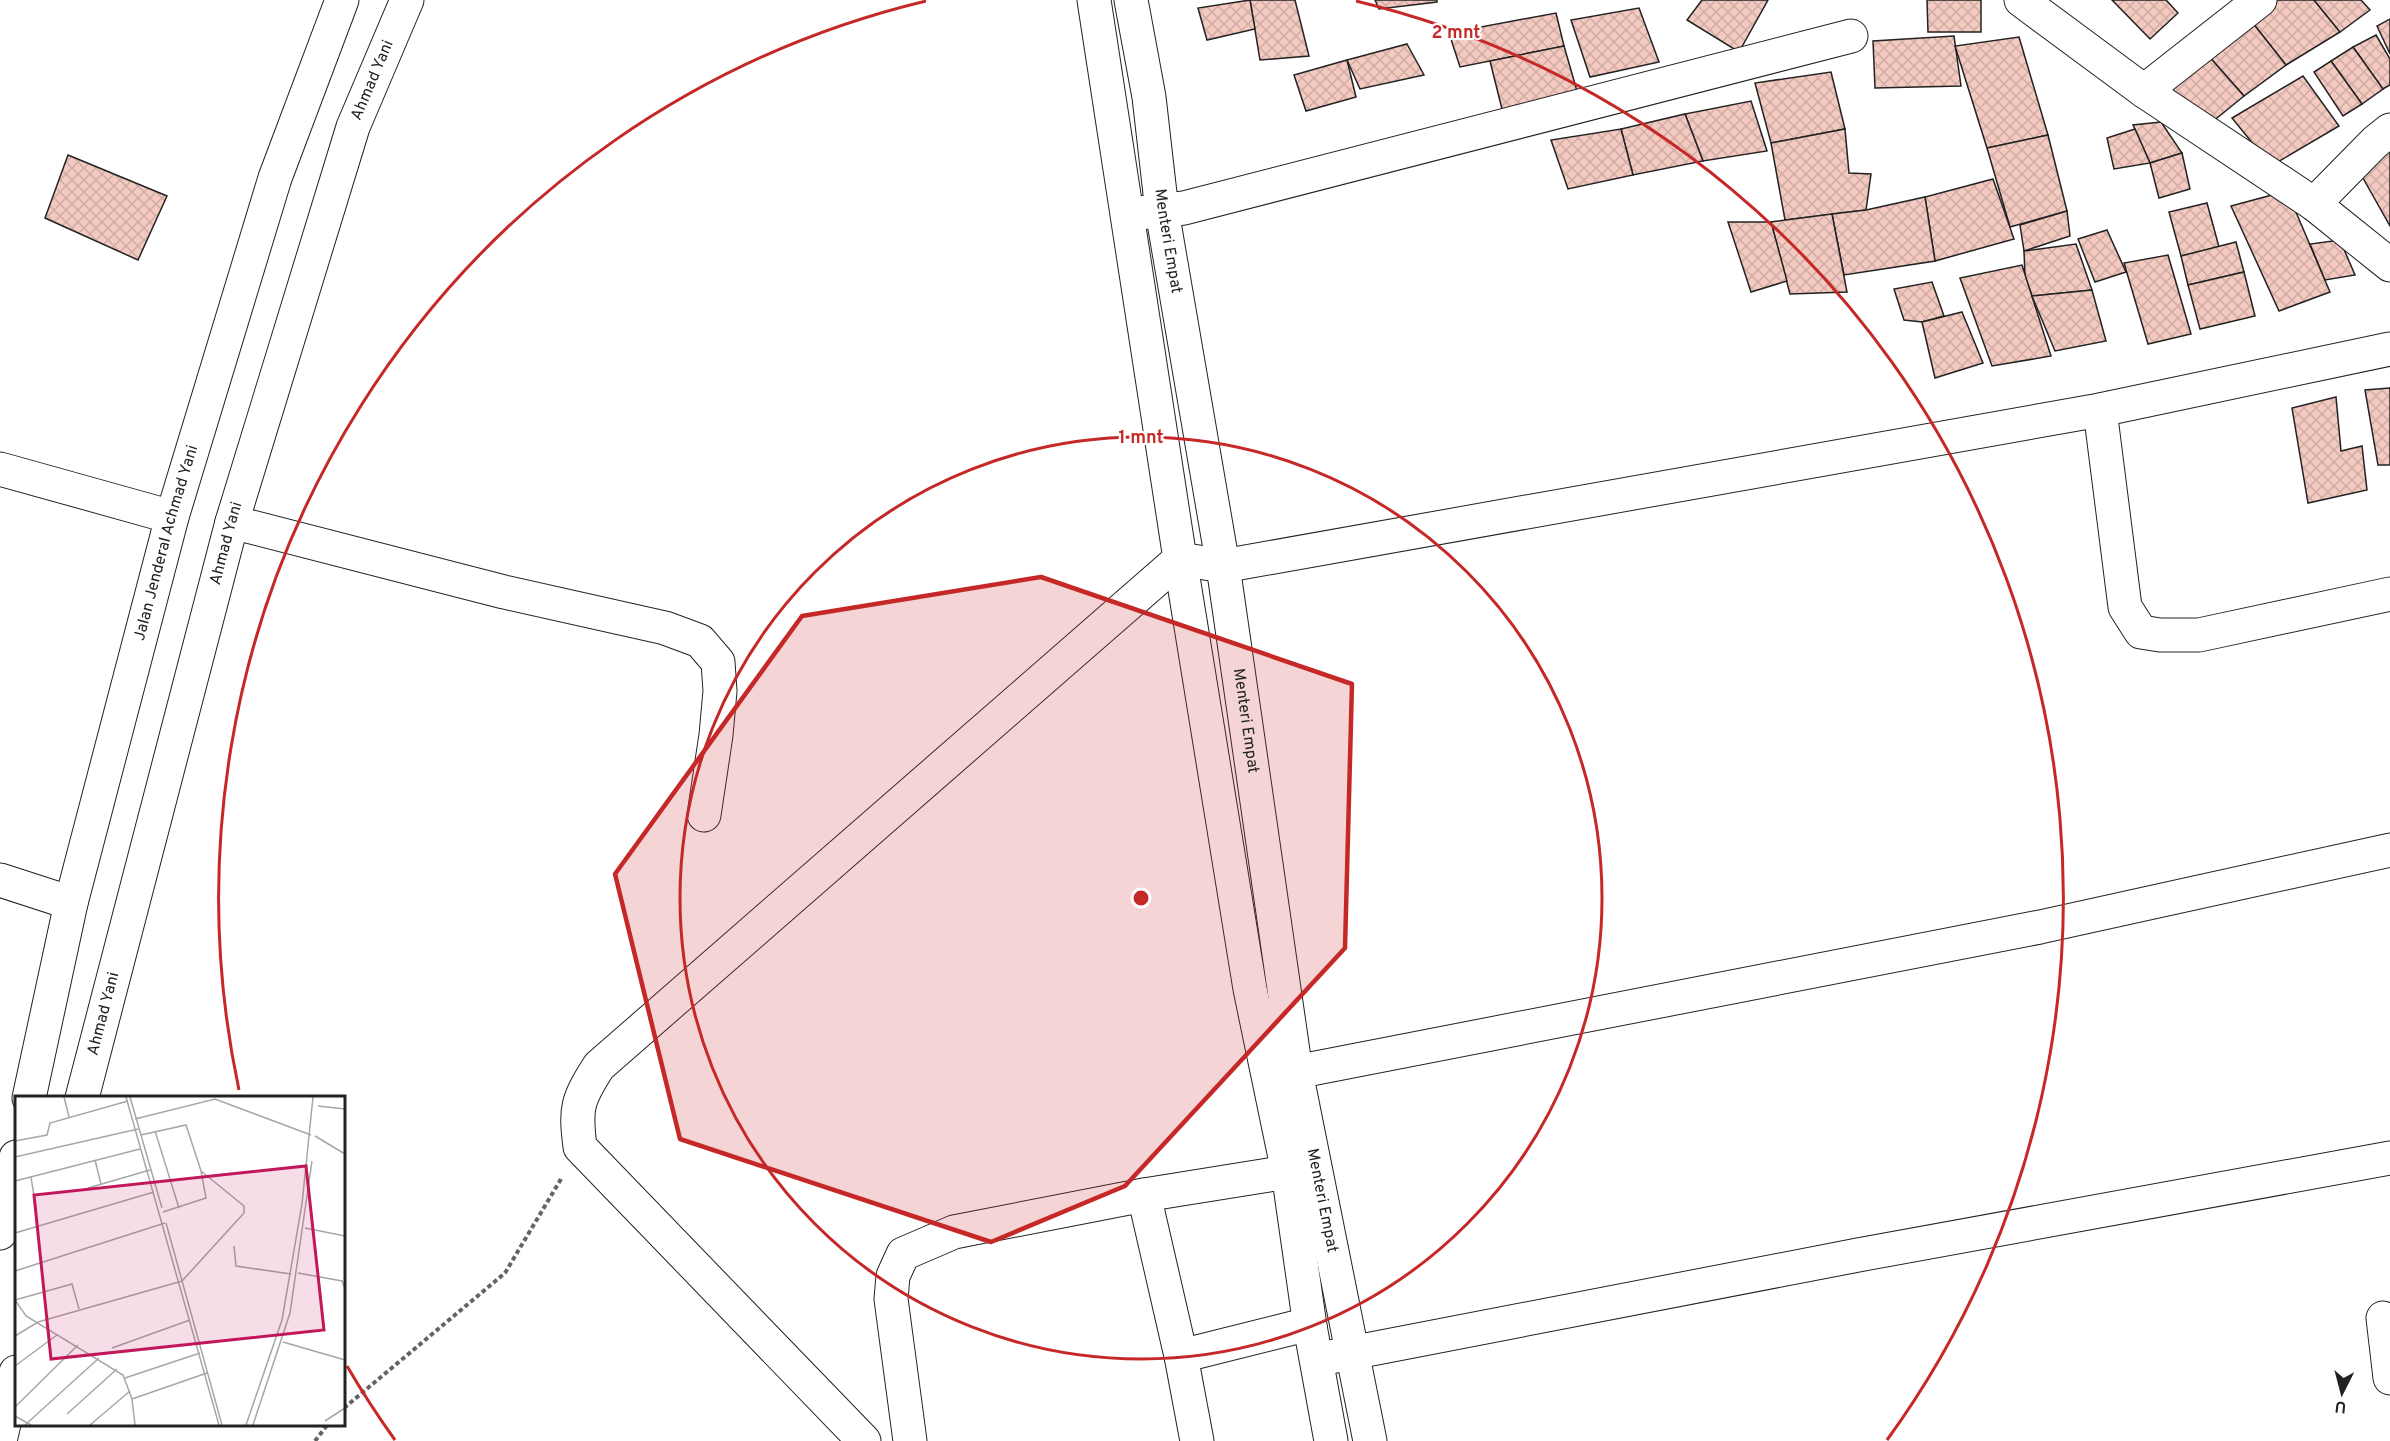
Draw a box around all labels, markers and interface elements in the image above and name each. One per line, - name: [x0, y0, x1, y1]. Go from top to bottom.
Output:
- text: 2 mnt: [1432, 22, 1480, 45]
- street label: Ahmad Yani: [347, 37, 399, 124]
- street label: Menteri Empat: [1150, 188, 1186, 295]
- text: 1 mnt: [1118, 427, 1164, 450]
- street label: Jalan Jenderal Achmad Yani: [130, 443, 203, 643]
- street label: Ahmad Yani: [206, 499, 248, 587]
- street label: Menteri Empat: [1228, 667, 1263, 775]
- centre of rings: [1131, 888, 1151, 908]
- street label: Ahmad Yani: [83, 970, 124, 1058]
- inset map: [15, 1096, 345, 1426]
- street label: Menteri Empat: [1302, 1147, 1342, 1255]
- north arrow: [2312, 1363, 2372, 1423]
- text: U: [2334, 1395, 2347, 1416]

